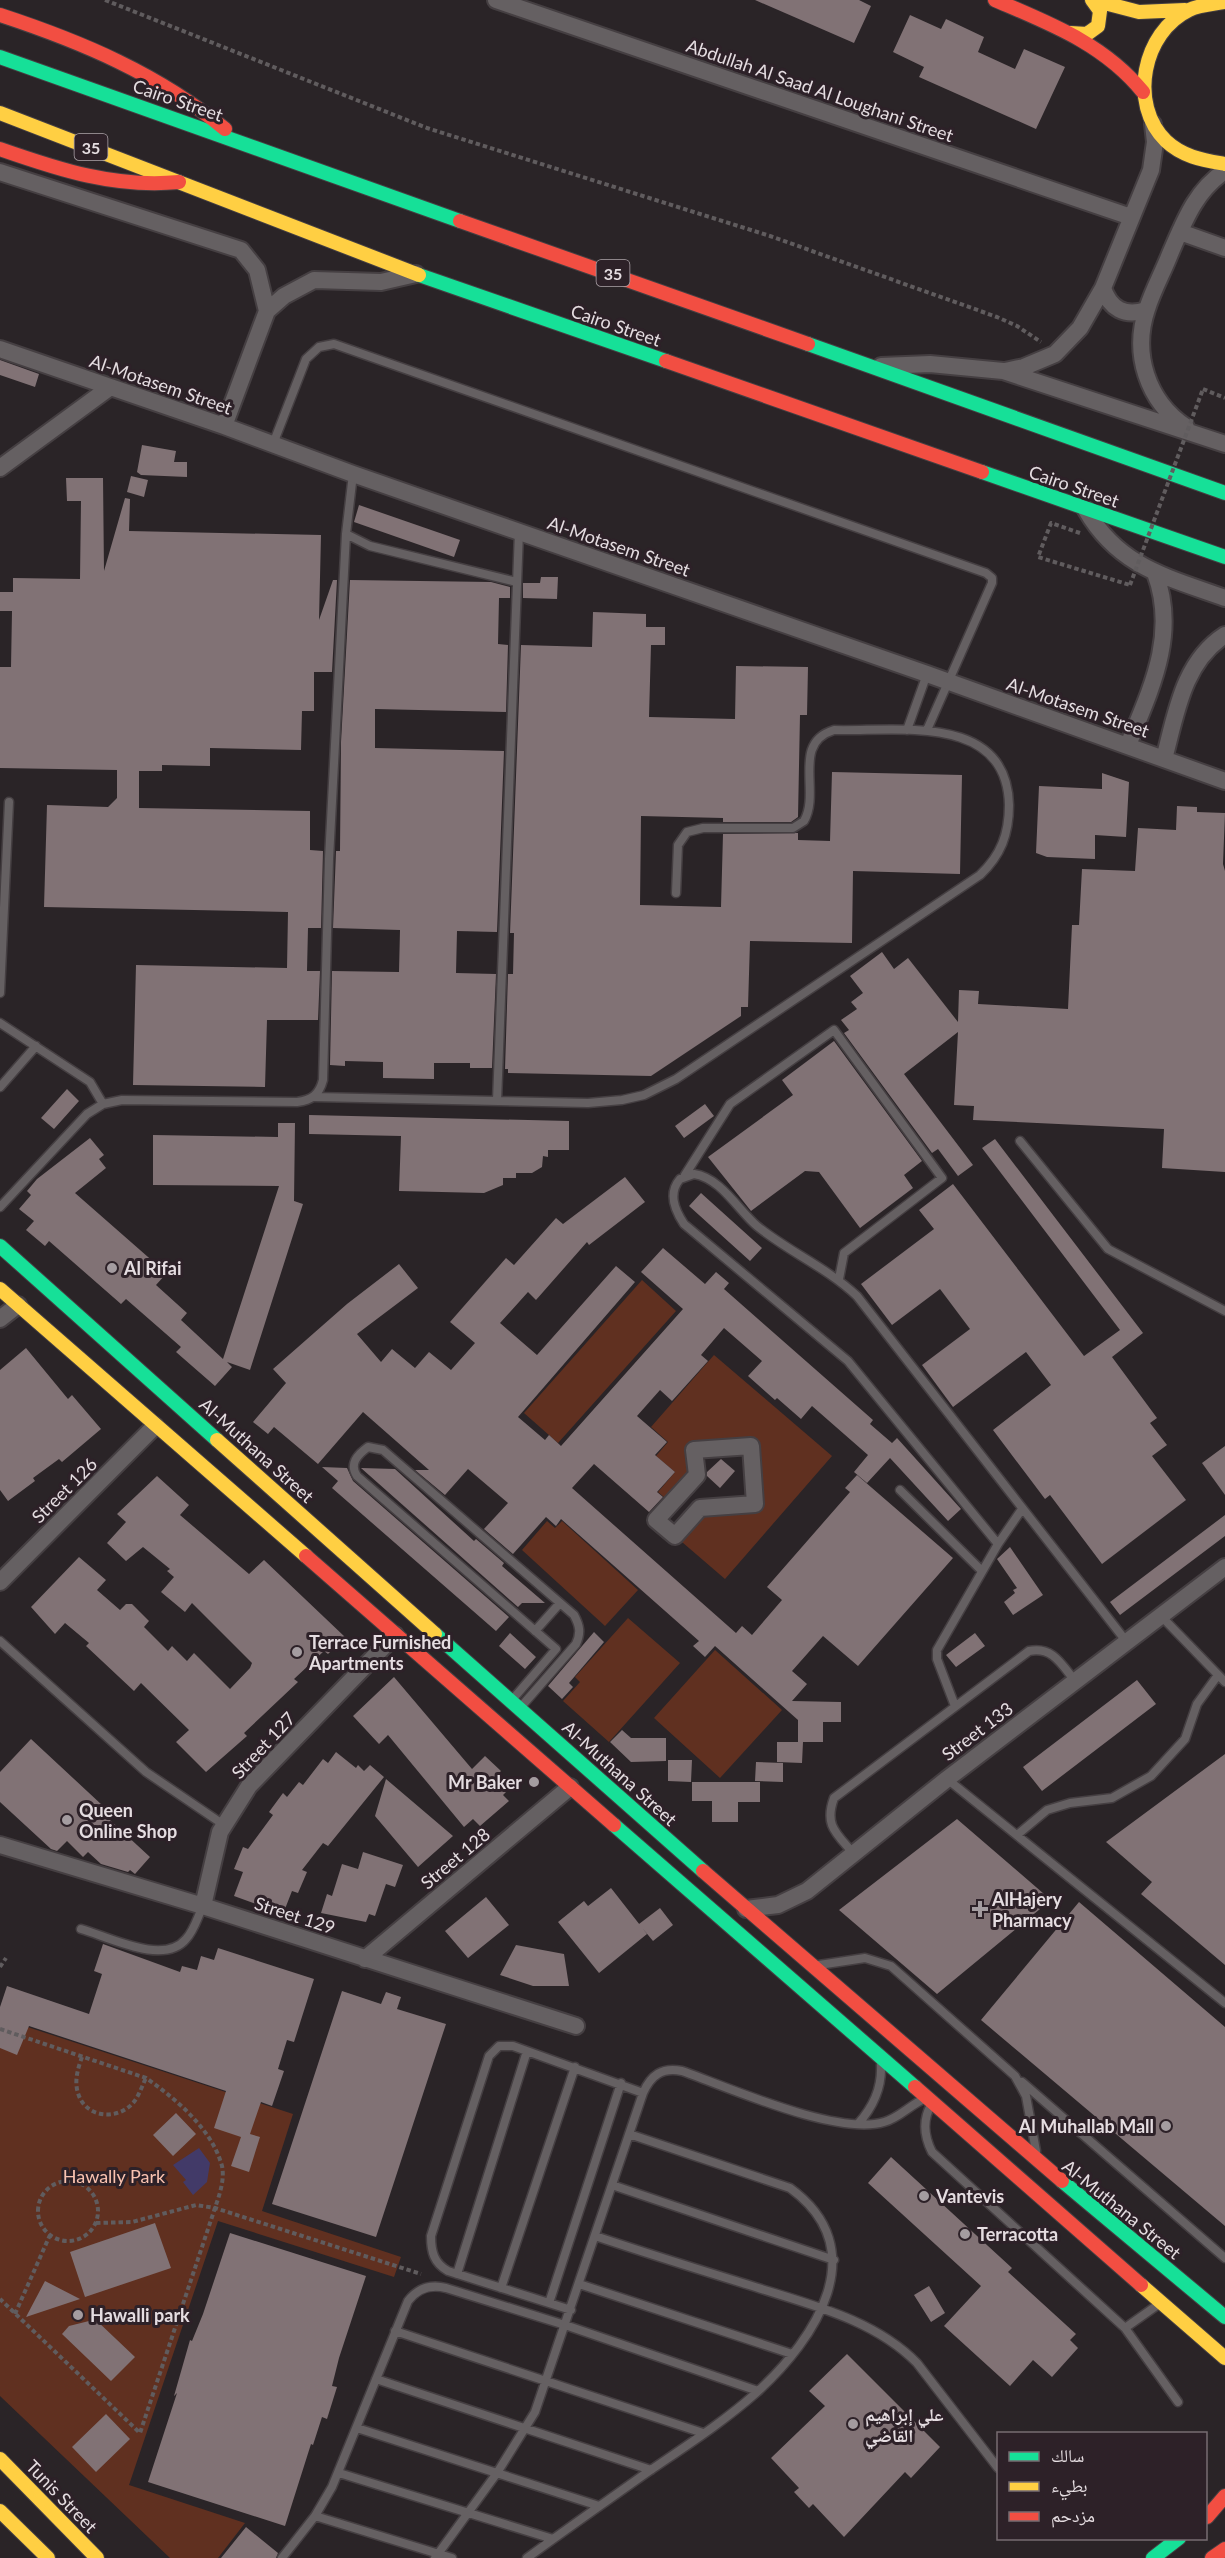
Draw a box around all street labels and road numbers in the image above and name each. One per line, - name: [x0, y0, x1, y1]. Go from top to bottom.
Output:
- street label: Abdullah Al Saad Al Loughani Street: [684, 34, 957, 146]
- street label: Cairo Street: [130, 74, 226, 126]
- road number: 35: [74, 134, 107, 160]
- road number: 35: [596, 260, 630, 286]
- street label: Cairo Street: [568, 299, 664, 351]
- street label: Al-Motasem Street: [87, 349, 236, 419]
- street label: Cairo Street: [1026, 460, 1122, 512]
- street label: Al-Motasem Street: [545, 511, 694, 581]
- street label: Al-Motasem Street: [1004, 672, 1153, 742]
- street label: Al-Muthana Street: [195, 1393, 319, 1507]
- street label: Street 126: [27, 1453, 101, 1527]
- street label: Street 133: [937, 1697, 1017, 1765]
- street label: Street 127: [227, 1707, 299, 1783]
- street label: Al-Muthana Street: [558, 1716, 682, 1830]
- street label: Street 128: [416, 1823, 494, 1893]
- street label: Street 129: [252, 1892, 338, 1938]
- street label: Al-Muthana Street: [1058, 2154, 1186, 2264]
- street label: Tunis Street: [22, 2455, 103, 2537]

